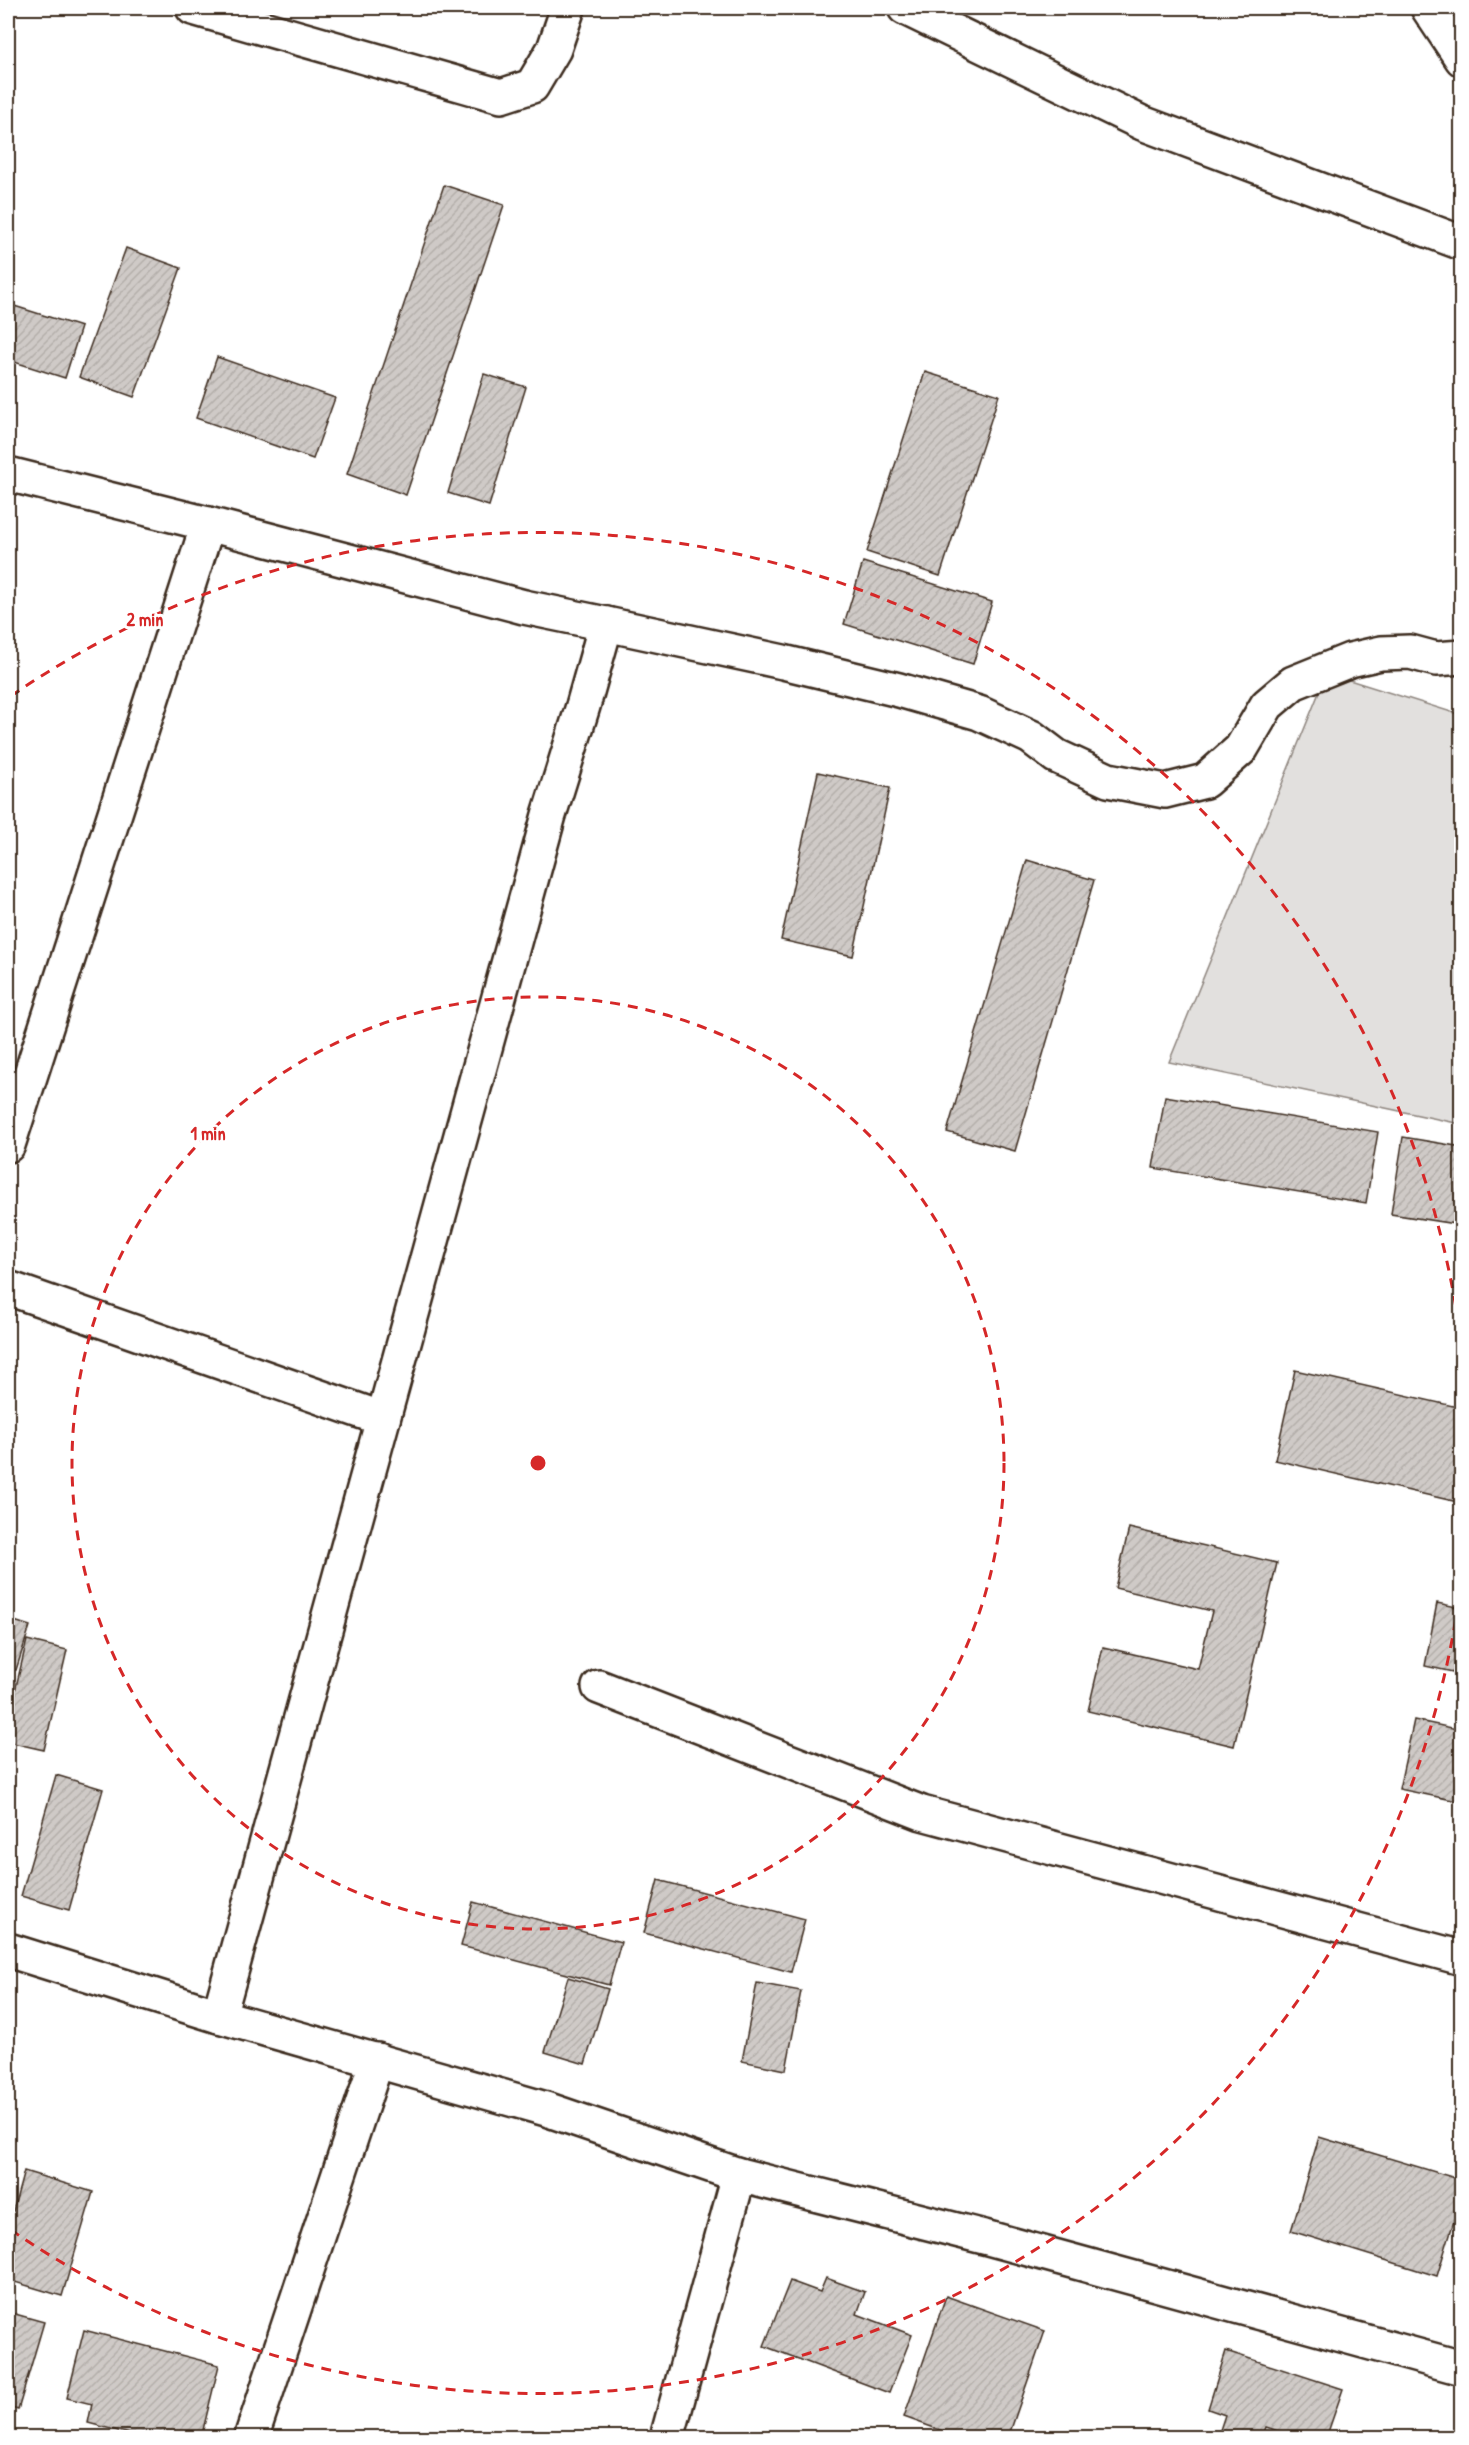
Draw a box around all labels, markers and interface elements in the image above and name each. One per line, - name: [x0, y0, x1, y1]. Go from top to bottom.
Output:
- text: 2 min: [127, 607, 163, 632]
- text: 1 min: [190, 1121, 226, 1146]
- centre of rings: [528, 1453, 548, 1473]

